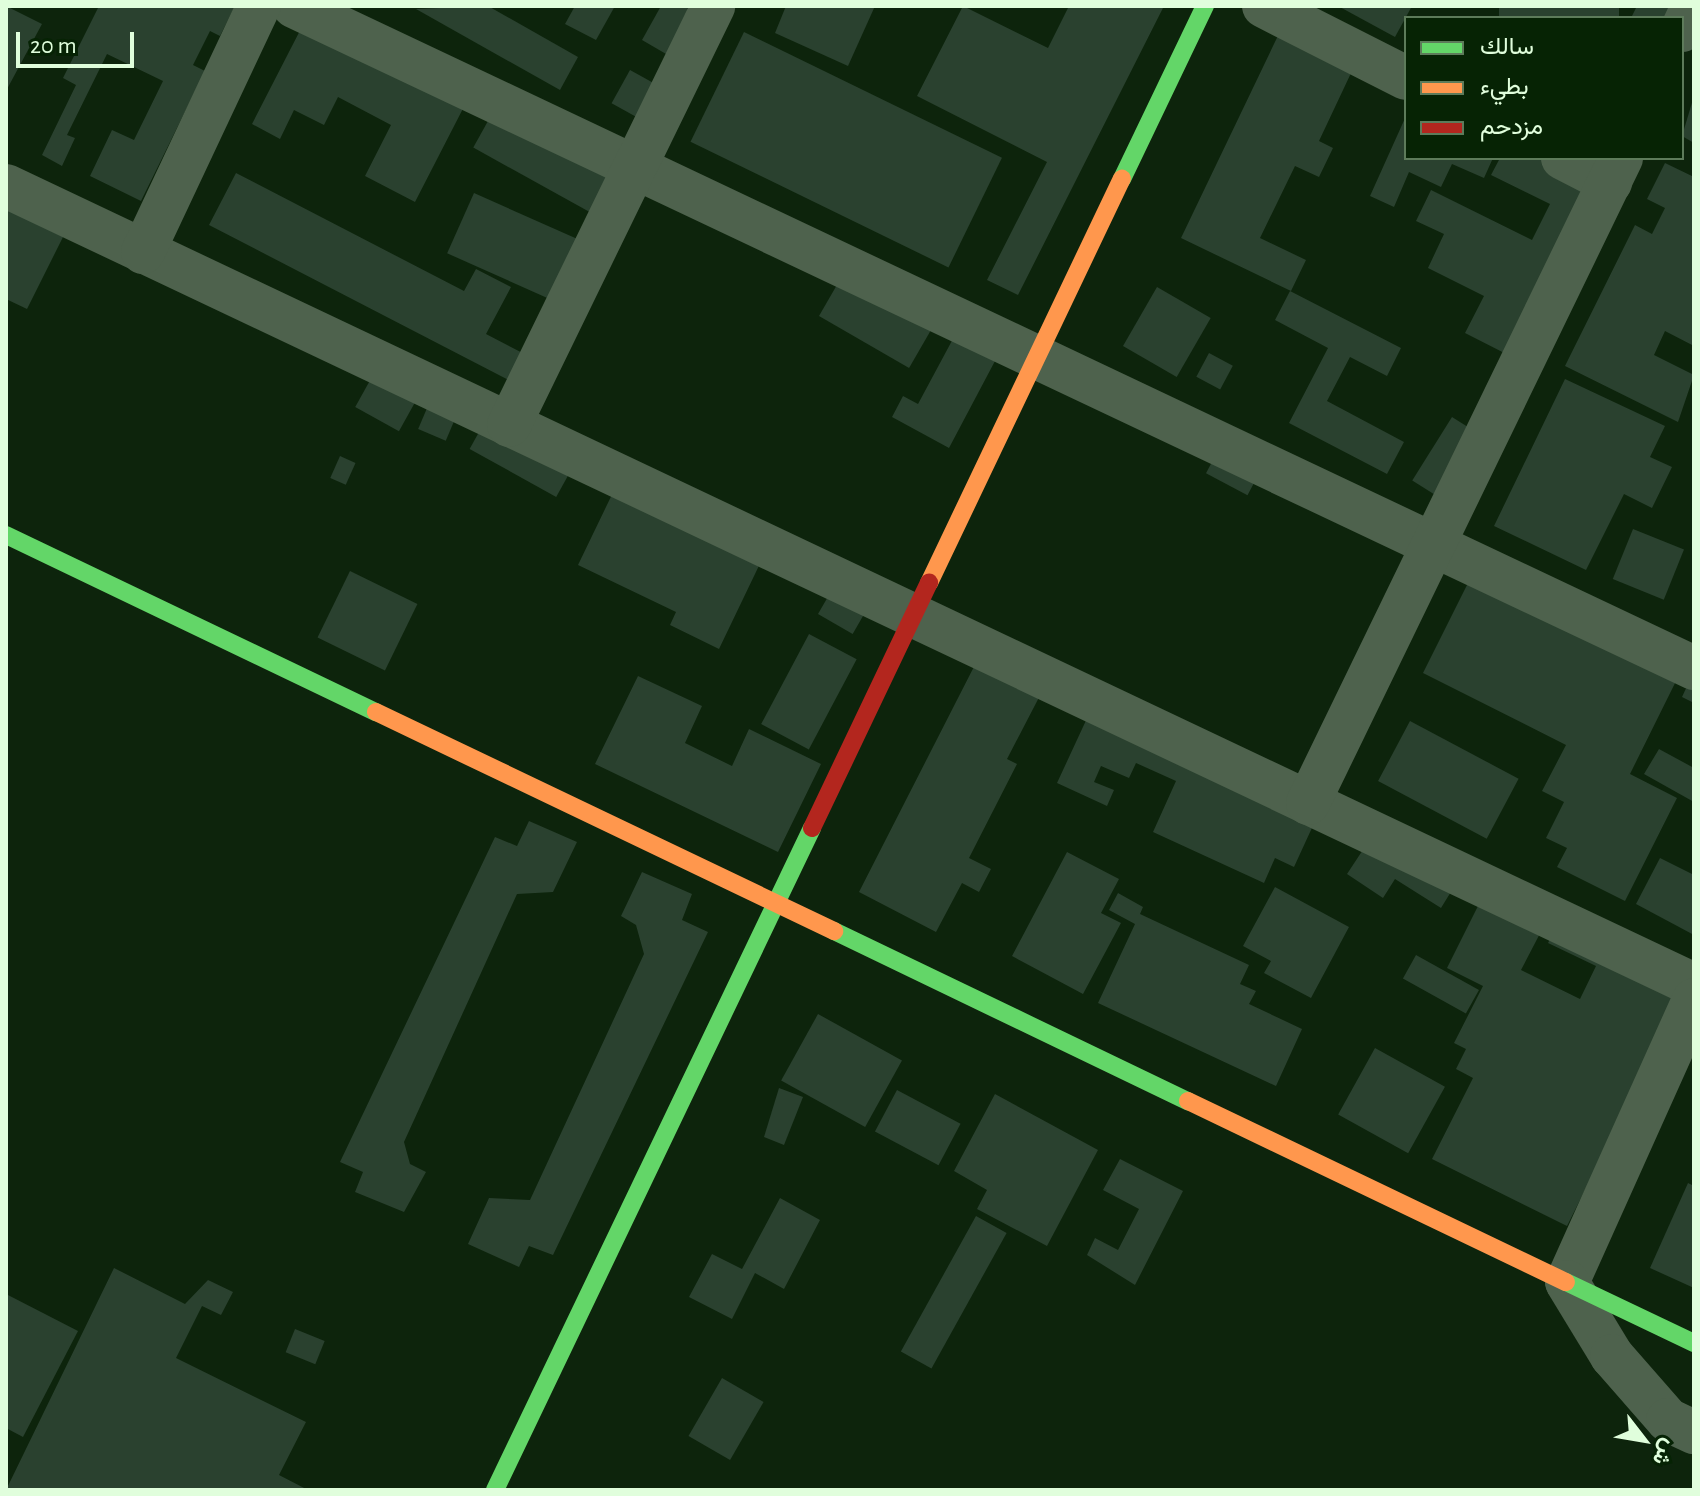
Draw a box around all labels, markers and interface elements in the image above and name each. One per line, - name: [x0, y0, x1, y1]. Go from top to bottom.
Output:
- scale bar: [20, 16, 138, 66]
- legend: [1404, 16, 1684, 160]
- text: 20 m: [30, 34, 77, 58]
- text: سالك: [1480, 35, 1534, 59]
- text: بطيء: [1480, 75, 1529, 99]
- text: مزدحم: [1480, 115, 1543, 139]
- north arrow: [1604, 1400, 1684, 1480]
- text: ش: [1648, 1435, 1681, 1469]

